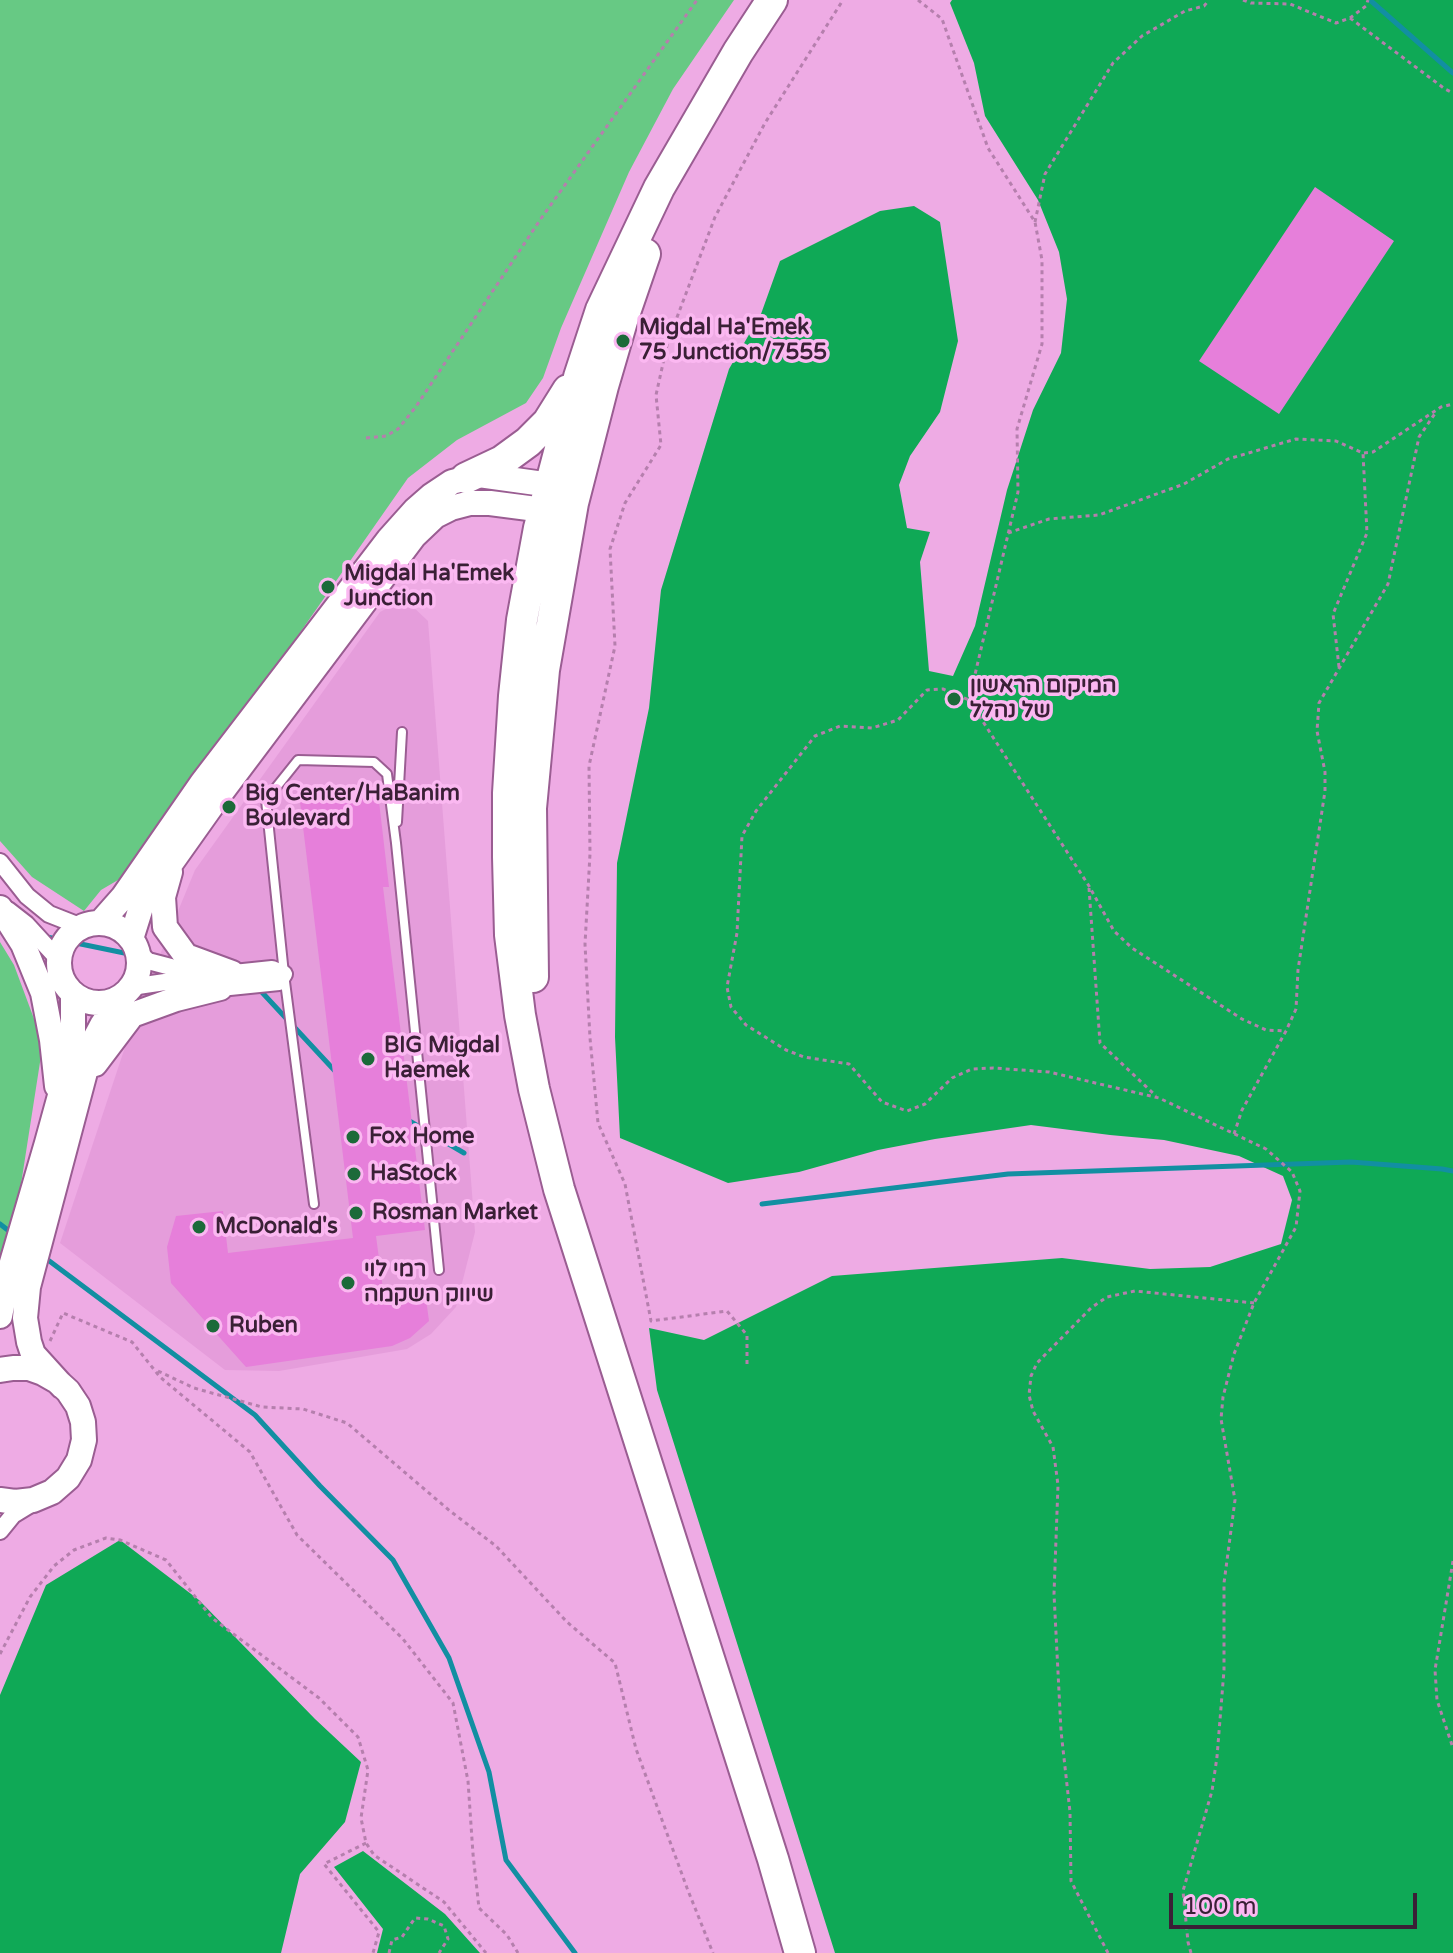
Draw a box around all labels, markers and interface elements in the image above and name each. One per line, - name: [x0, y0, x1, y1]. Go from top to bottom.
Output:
- place label: Migdal Ha'Emek 75 Junction/7555: [639, 315, 827, 366]
- marker: Migdal Ha'Emek 75 Junction/7555: [614, 332, 632, 350]
- place label: Migdal Ha'Emek Junction: [344, 561, 514, 612]
- marker: Migdal Ha'Emek Junction: [319, 578, 337, 596]
- place label: המיקום הראשון של נהלל: [970, 673, 1116, 724]
- marker: המיקום הראשון של נהלל: [945, 690, 963, 708]
- place label: Big Center/HaBanim Boulevard: [245, 781, 460, 832]
- marker: Big Center/HaBanim Boulevard: [220, 798, 238, 816]
- place label: BIG Migdal Haemek: [384, 1033, 500, 1084]
- marker: BIG Migdal Haemek: [359, 1050, 377, 1068]
- place label: Fox Home: [369, 1124, 475, 1150]
- marker: Fox Home: [344, 1128, 362, 1146]
- place label: HaStock: [370, 1161, 457, 1187]
- marker: HaStock: [345, 1165, 363, 1183]
- place label: Rosman Market: [372, 1200, 538, 1226]
- marker: Rosman Market: [347, 1204, 365, 1222]
- place label: McDonald's: [215, 1214, 338, 1240]
- marker: McDonald's: [190, 1218, 208, 1236]
- place label: רמי לוי שיווק השקמה: [364, 1257, 494, 1308]
- marker: רמי לוי שיווק השקמה: [339, 1274, 357, 1292]
- place label: Ruben: [229, 1313, 298, 1339]
- marker: Ruben: [204, 1317, 222, 1335]
- scale bar: [1173, 1877, 1421, 1927]
- text: 100 m: [1183, 1892, 1257, 1921]

